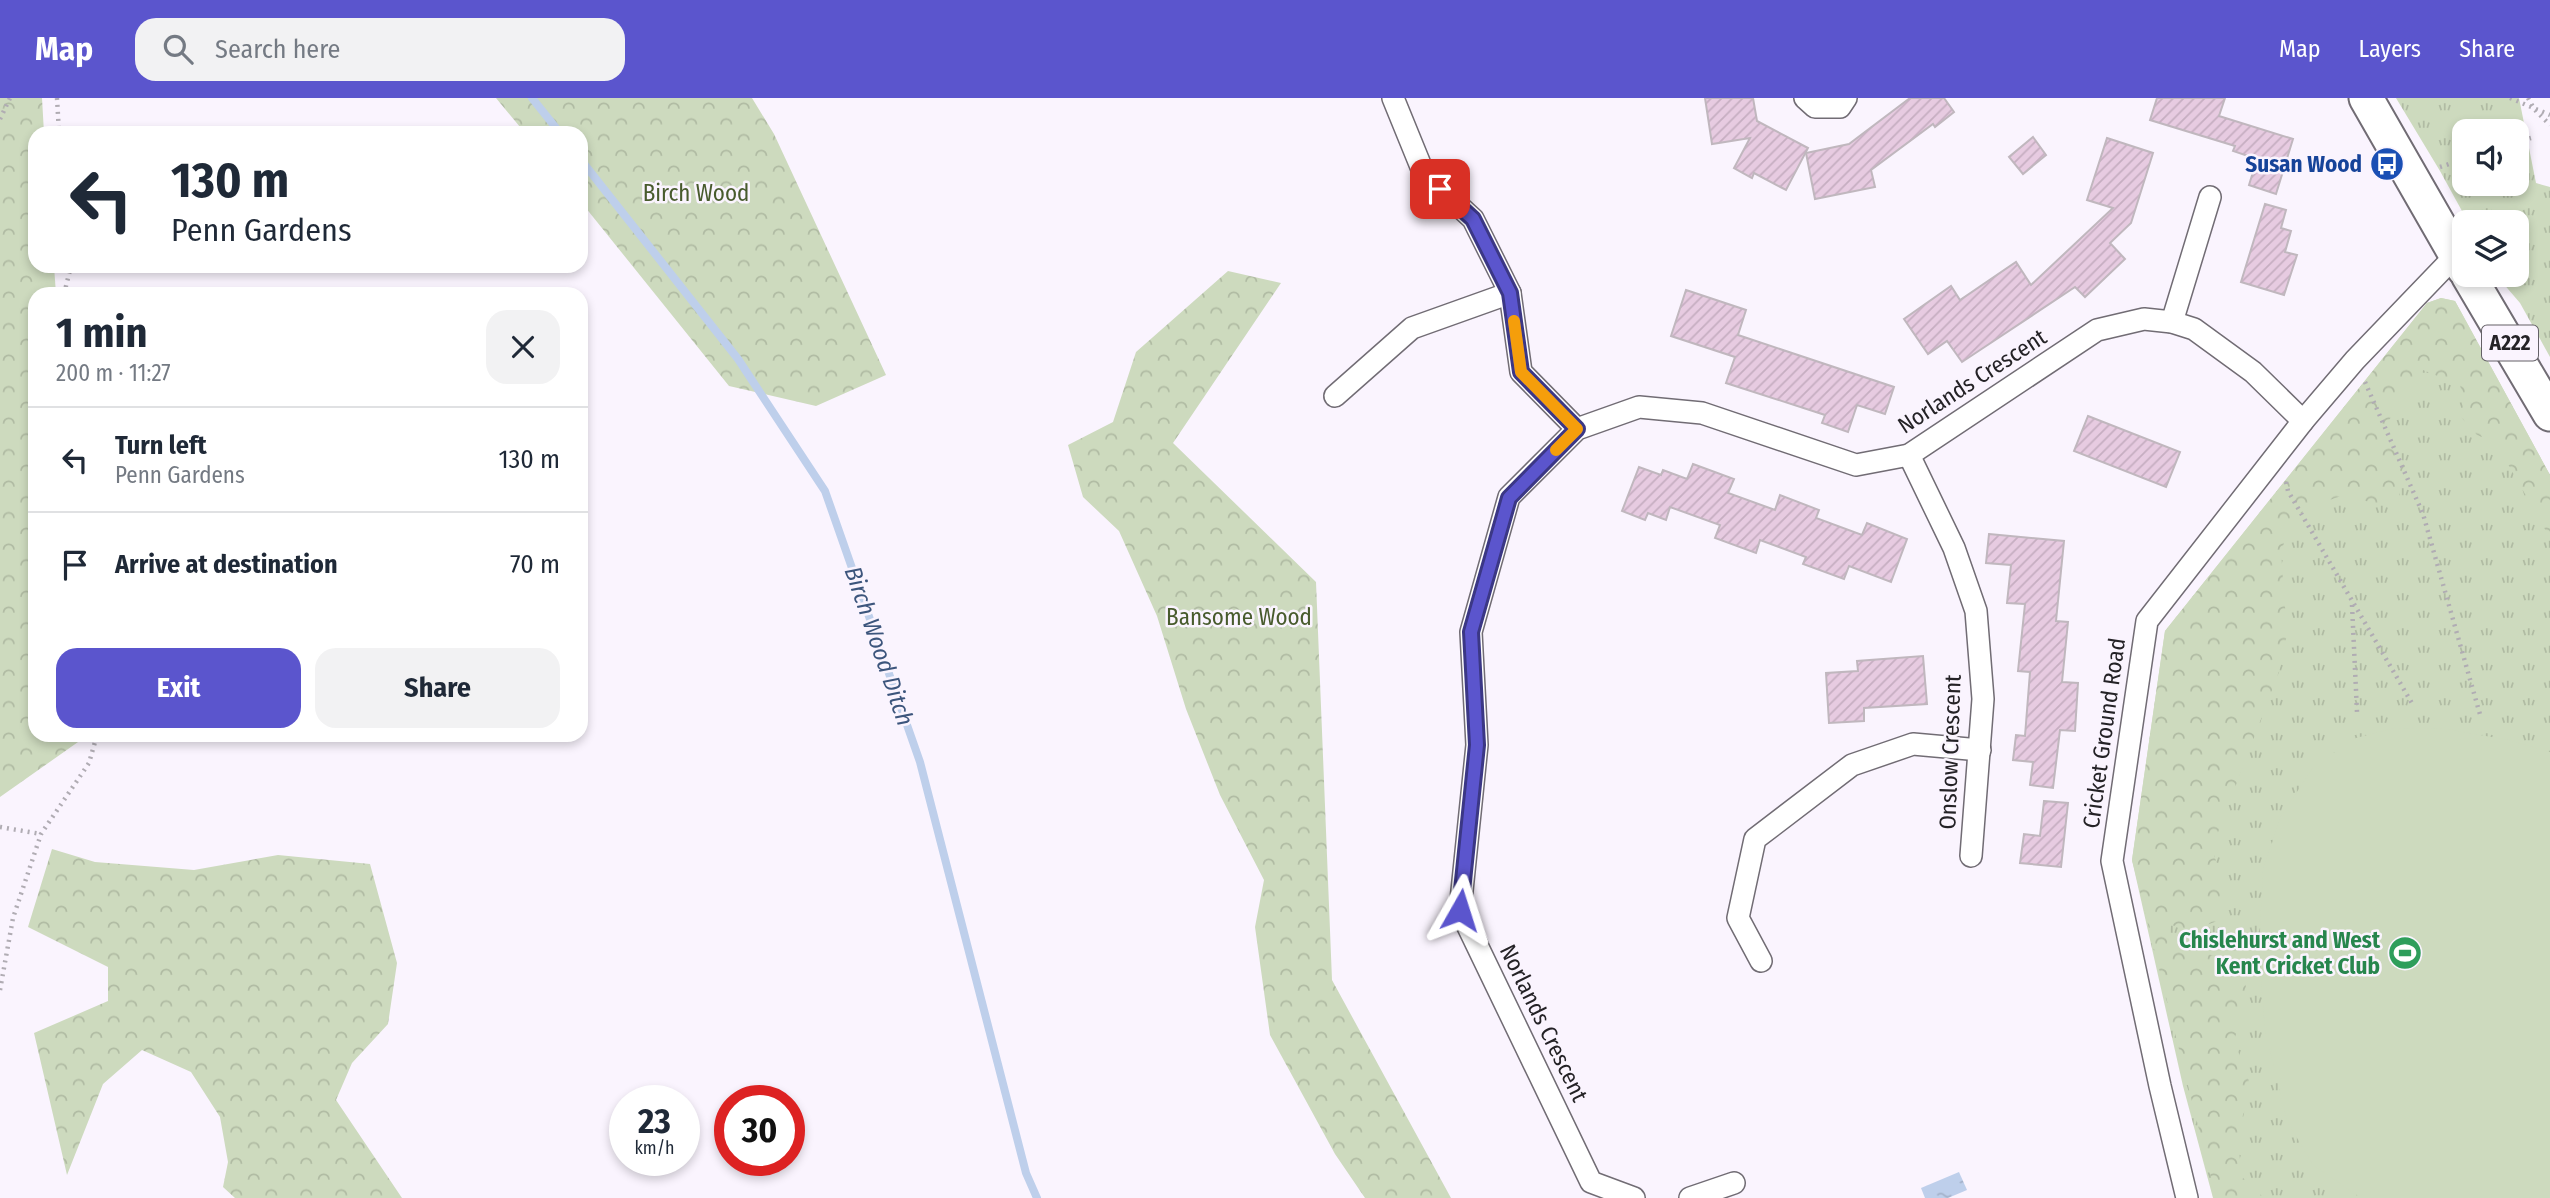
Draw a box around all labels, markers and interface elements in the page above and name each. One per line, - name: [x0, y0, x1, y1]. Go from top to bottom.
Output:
- search box: [135, 18, 625, 81]
- text: Map: [35, 29, 93, 69]
- icon: search: [159, 30, 197, 68]
- text: Search here: [215, 34, 340, 65]
- text: Map: [2279, 35, 2321, 63]
- text: Layers: [2359, 35, 2421, 63]
- text: Share: [2459, 35, 2515, 63]
- map controls: [2452, 119, 2529, 287]
- button: sound: [2452, 119, 2529, 196]
- bus stop icon: Susan Wood: [2368, 145, 2406, 183]
- place label: Susan Wood: [2245, 150, 2362, 178]
- text: 130 m: [171, 151, 289, 210]
- icon: left: [56, 154, 147, 245]
- pin: [1410, 159, 1470, 219]
- icon: arrive: [1421, 170, 1459, 208]
- park label: Birch Wood: [643, 179, 749, 207]
- button: layers: [2452, 210, 2529, 287]
- text: Penn Gardens: [171, 211, 352, 249]
- text: 1 min: [56, 308, 147, 358]
- button: close: [486, 310, 560, 384]
- street label: Norlands Crescent: [1893, 322, 2052, 439]
- road number: A222: [2482, 326, 2538, 360]
- text: 200 m · 11:27: [56, 359, 171, 387]
- text: Turn left: [115, 430, 207, 461]
- icon: left: [56, 441, 94, 479]
- text: 130 m: [498, 444, 560, 475]
- text: Penn Gardens: [115, 461, 245, 489]
- icon: arrive: [56, 546, 94, 584]
- text: Arrive at destination: [115, 549, 338, 580]
- text: 70 m: [510, 549, 560, 580]
- water label: Birch Wood Ditch: [839, 563, 919, 729]
- park label: Bansome Wood: [1166, 603, 1312, 631]
- street label: Cricket Ground Road: [2077, 636, 2131, 830]
- button: Exit: [56, 648, 301, 728]
- button: Share: [315, 648, 560, 728]
- street label: Onslow Crescent: [1933, 673, 1967, 830]
- position arrow: [1423, 873, 1497, 947]
- place label: Chislehurst and West Kent Cricket Club: [2179, 926, 2381, 980]
- sports icon: Chislehurst and West Kent Cricket Club: [2386, 934, 2424, 972]
- street label: Norlands Crescent: [1494, 940, 1594, 1107]
- speed limit sign: 30: [714, 1085, 805, 1176]
- text: 23: [638, 1100, 671, 1142]
- text: km/h: [634, 1137, 675, 1159]

